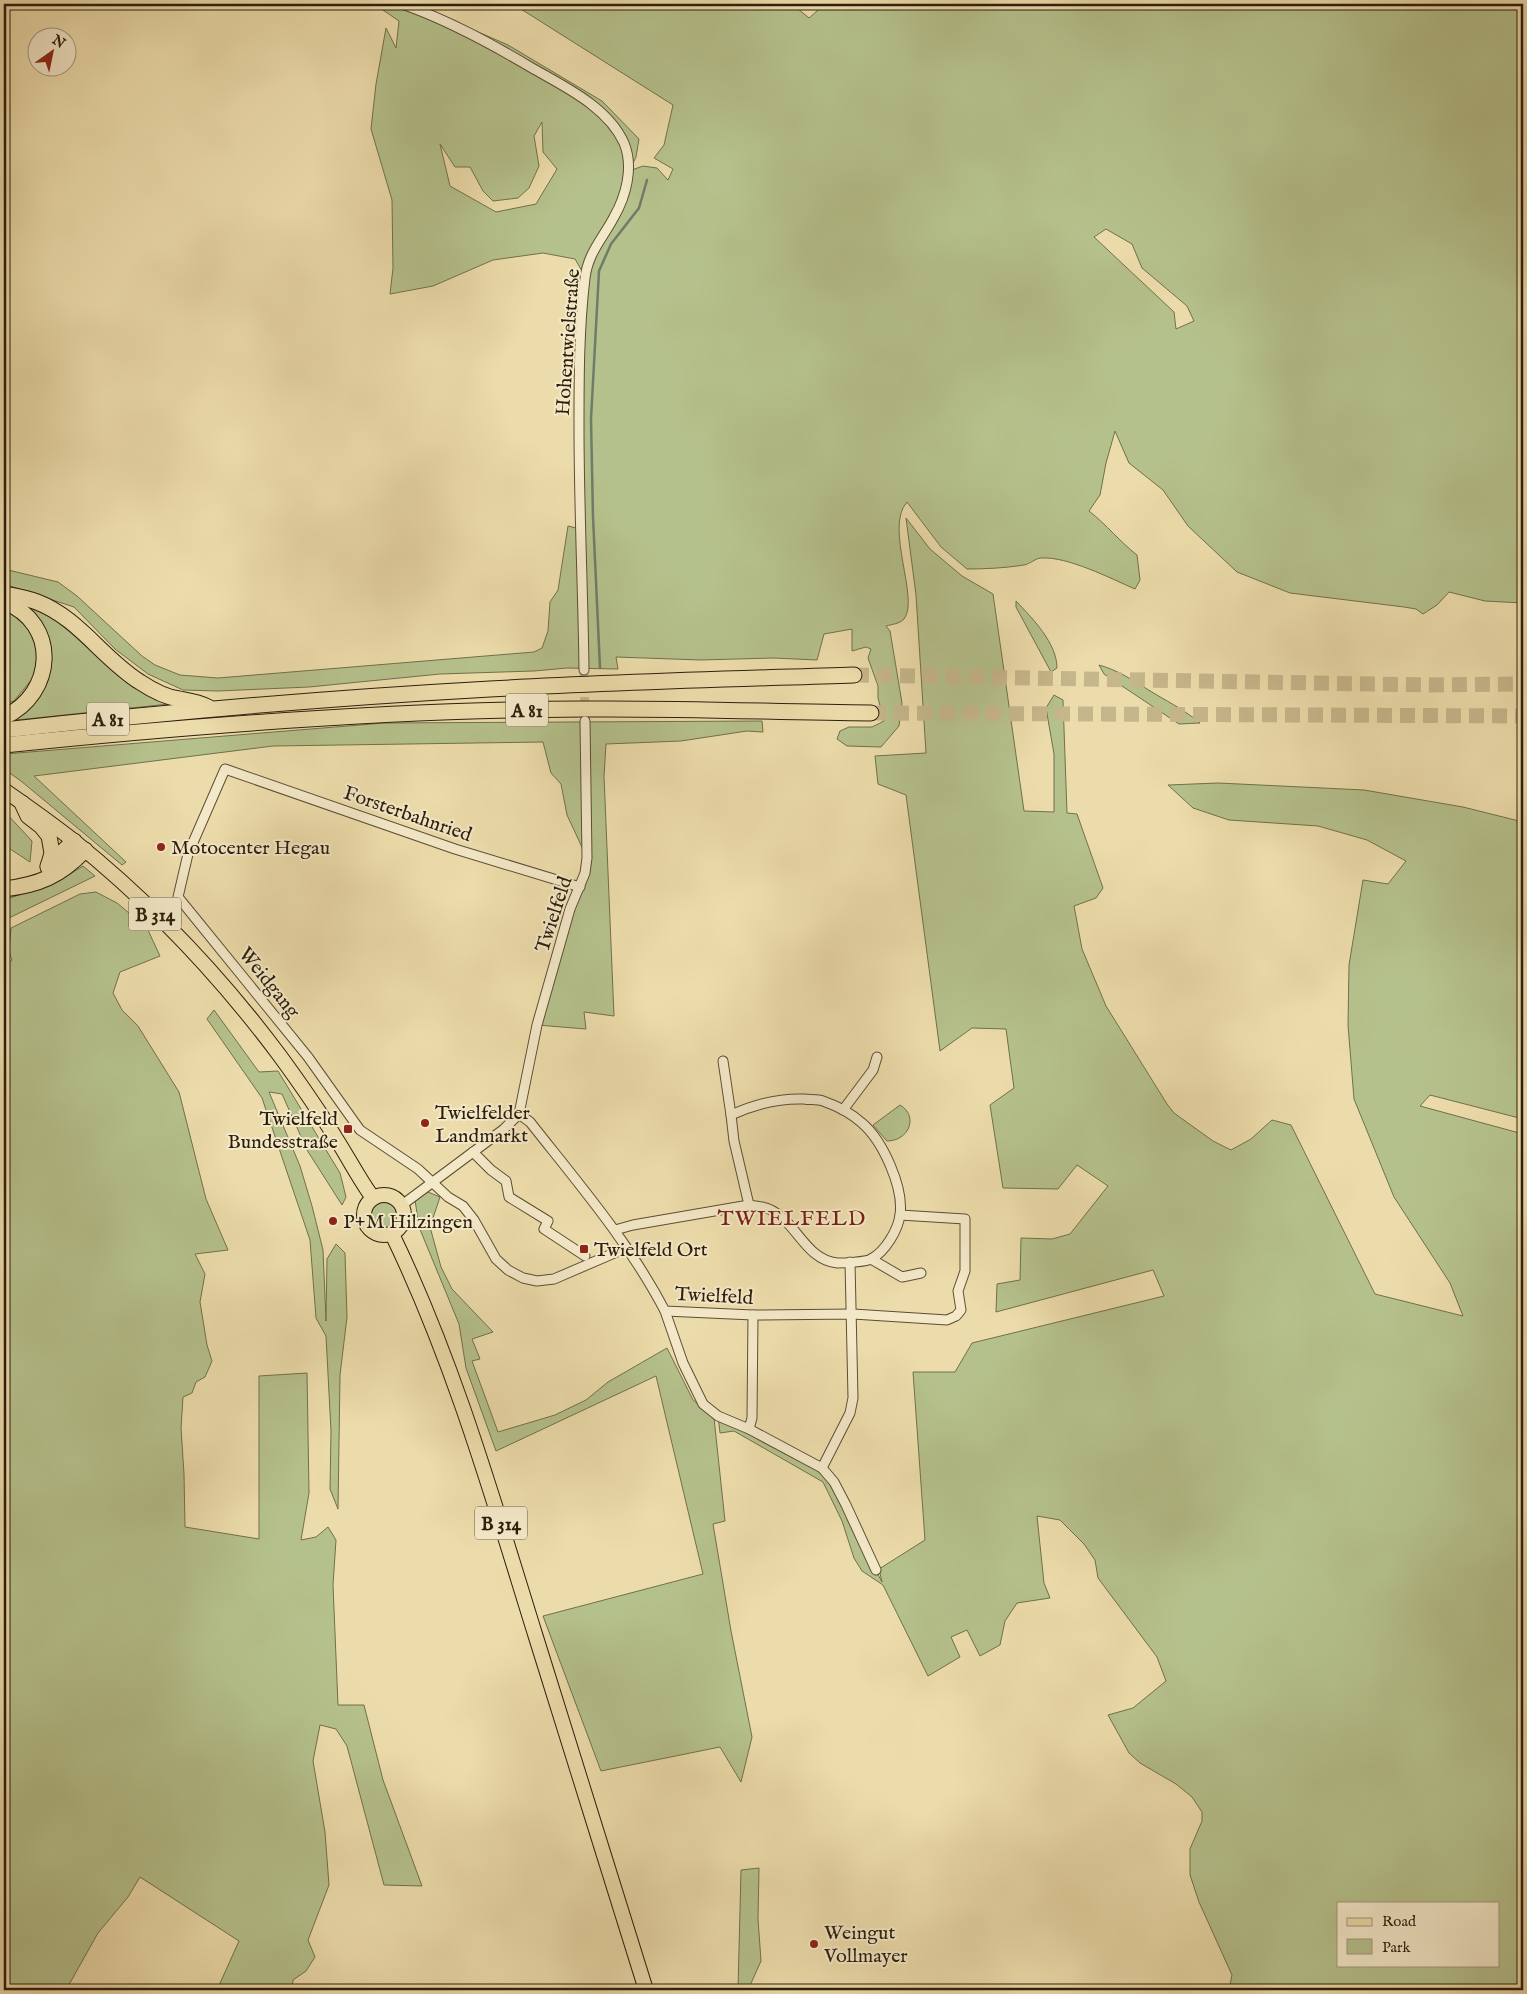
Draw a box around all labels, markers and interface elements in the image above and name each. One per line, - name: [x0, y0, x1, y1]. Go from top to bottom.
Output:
- north arrow: [28, 28, 78, 78]
- text: N: [48, 31, 69, 53]
- street label: Hohentwielstraße: [551, 268, 586, 416]
- road number: A 81: [506, 694, 548, 726]
- road number: A 81: [87, 702, 129, 736]
- street label: Forsterbahnried: [340, 781, 475, 848]
- place label: Motocenter Hegau: [171, 836, 330, 861]
- marker: Motocenter Hegau: [155, 841, 167, 853]
- street label: Twielfeld: [530, 873, 579, 956]
- road number: B 314: [129, 898, 181, 931]
- street label: Weidgang: [233, 942, 306, 1024]
- place label: Twielfelder Landmarkt: [435, 1101, 531, 1149]
- place label: Twielfeld Bundesstraße: [227, 1107, 338, 1155]
- marker: Twielfelder Landmarkt: [419, 1117, 431, 1129]
- marker: Twielfeld Bundesstraße: [342, 1123, 354, 1135]
- district label: TWIELFELD: [717, 1205, 867, 1233]
- place label: P+M Hilzingen: [343, 1210, 473, 1235]
- marker: P+M Hilzingen: [327, 1215, 339, 1227]
- place label: Twielfeld Ort: [594, 1238, 708, 1263]
- marker: Twielfeld Ort: [578, 1243, 590, 1255]
- street label: Twielfeld: [674, 1282, 754, 1311]
- road number: B 314: [475, 1506, 527, 1540]
- legend: [1337, 1902, 1500, 1966]
- text: Road: [1382, 1912, 1417, 1931]
- place label: Weingut Vollmayer: [823, 1921, 908, 1969]
- marker: Weingut Vollmayer: [808, 1938, 820, 1950]
- text: Park: [1382, 1938, 1412, 1957]

